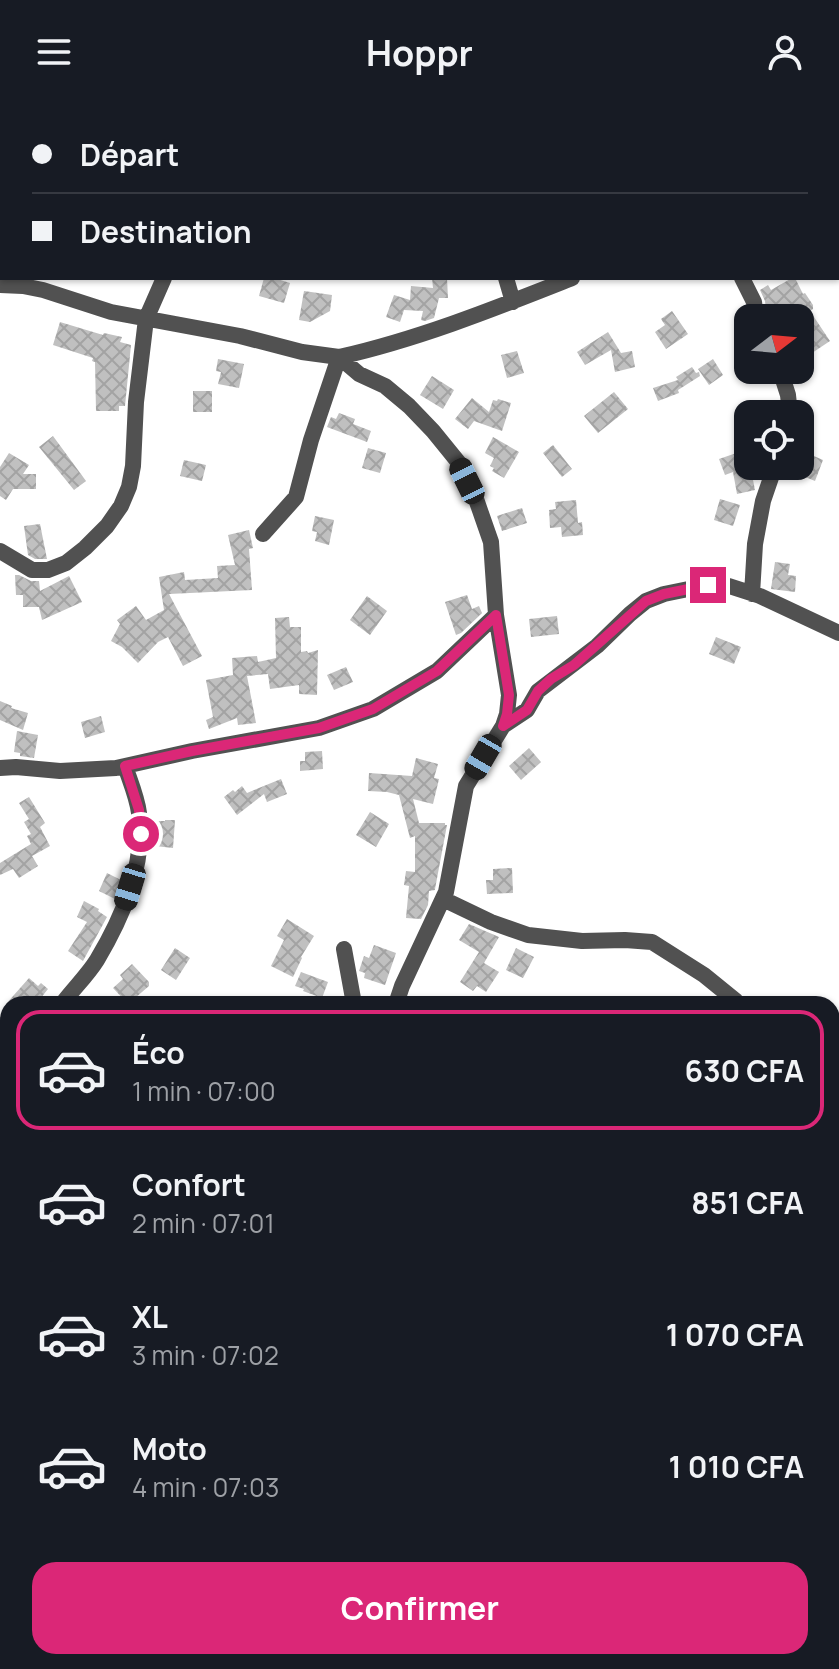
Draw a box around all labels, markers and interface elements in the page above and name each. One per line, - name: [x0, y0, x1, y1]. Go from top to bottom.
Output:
- text: Hoppr: [366, 28, 473, 77]
- icon: menu: [32, 30, 76, 74]
- icon: person: [763, 30, 807, 74]
- text: Départ: [80, 134, 179, 175]
- text: Destination: [80, 211, 251, 252]
- north arrow: [734, 304, 814, 384]
- map controls: [734, 304, 814, 480]
- button: locate: [734, 400, 814, 480]
- car: [446, 454, 488, 508]
- route end: [690, 567, 726, 603]
- car: [461, 730, 505, 784]
- route start: [123, 816, 159, 852]
- car: [112, 861, 148, 913]
- text: Éco: [132, 1032, 185, 1073]
- icon: car: [36, 1034, 108, 1106]
- text: 630 CFA: [684, 1050, 804, 1091]
- text: 1 min · 07:00: [132, 1073, 276, 1109]
- text: Confort: [132, 1164, 246, 1205]
- icon: car: [36, 1166, 108, 1238]
- text: 851 CFA: [691, 1182, 804, 1223]
- text: 2 min · 07:01: [132, 1205, 275, 1241]
- text: XL: [132, 1296, 168, 1337]
- icon: car: [36, 1298, 108, 1370]
- text: 1 070 CFA: [666, 1314, 804, 1355]
- text: 3 min · 07:02: [132, 1337, 279, 1373]
- text: Moto: [132, 1428, 207, 1469]
- icon: car: [36, 1430, 108, 1502]
- text: 1 010 CFA: [669, 1446, 804, 1487]
- text: 4 min · 07:03: [132, 1469, 279, 1505]
- button: Confirmer: [32, 1562, 808, 1654]

